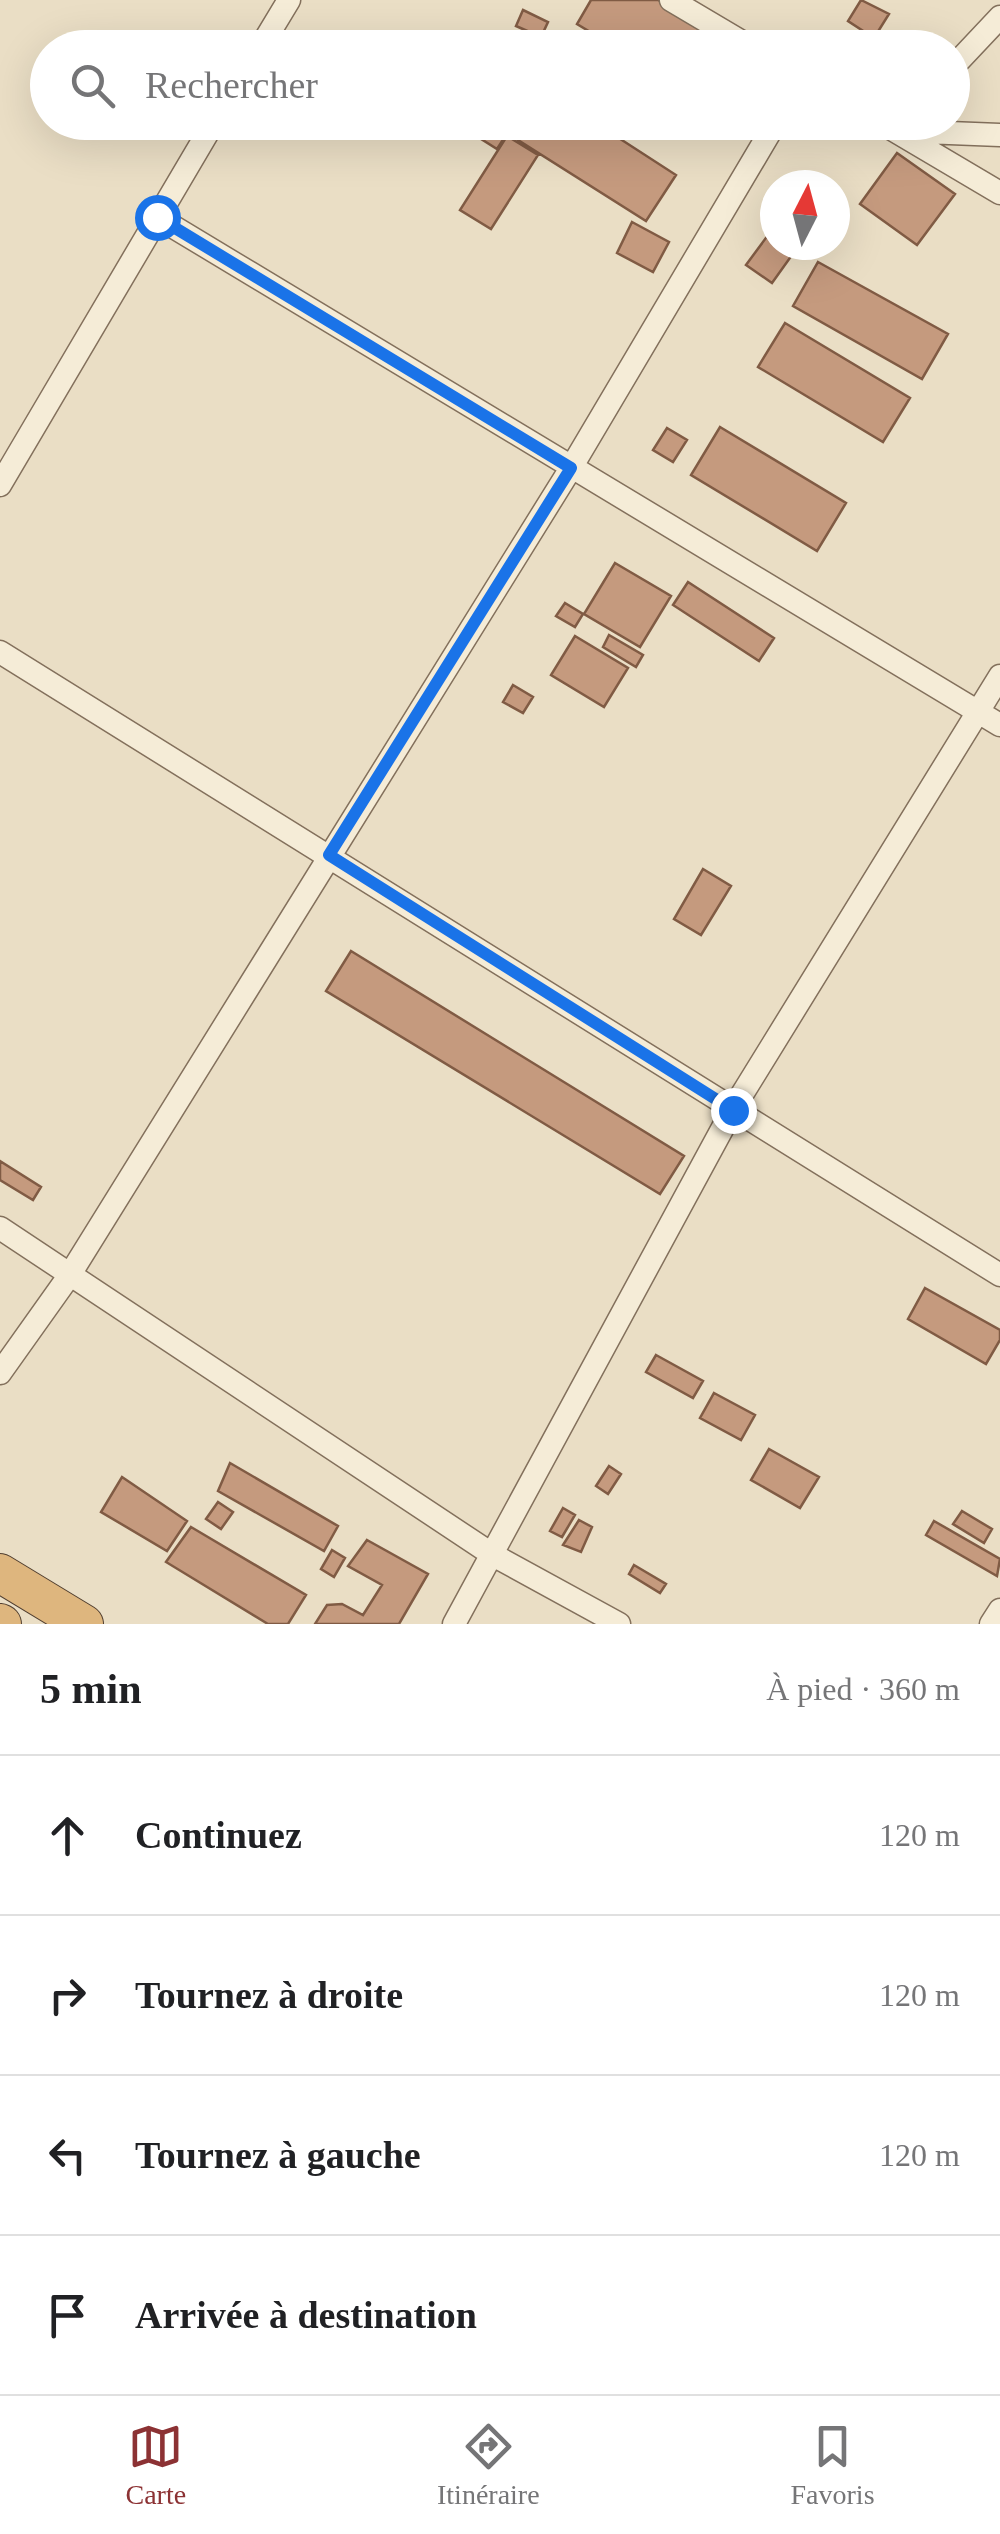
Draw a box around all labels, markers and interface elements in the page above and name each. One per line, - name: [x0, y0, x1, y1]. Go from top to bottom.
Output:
- search box: [30, 30, 970, 140]
- icon: search: [65, 58, 120, 113]
- text: Rechercher: [145, 64, 318, 106]
- north arrow: [760, 170, 850, 260]
- route start: [135, 195, 181, 241]
- route end: [711, 1088, 757, 1134]
- text: 5 min: [40, 1666, 142, 1712]
- text: À pied · 360 m: [766, 1671, 960, 1707]
- icon: ahead: [40, 1808, 95, 1863]
- text: Continuez: [135, 1814, 302, 1856]
- text: 120 m: [879, 1817, 960, 1853]
- icon: right: [40, 1968, 95, 2023]
- text: Tournez à droite: [135, 1974, 403, 2016]
- text: 120 m: [879, 1977, 960, 2013]
- icon: left: [40, 2128, 95, 2183]
- text: Tournez à gauche: [135, 2134, 421, 2176]
- text: 120 m: [879, 2137, 960, 2173]
- icon: arrive: [40, 2288, 95, 2343]
- text: Arrivée à destination: [135, 2294, 477, 2336]
- tab: Carte: [125, 2419, 186, 2511]
- tab: Itinéraire: [437, 2419, 540, 2511]
- tab: Favoris: [791, 2419, 875, 2511]

